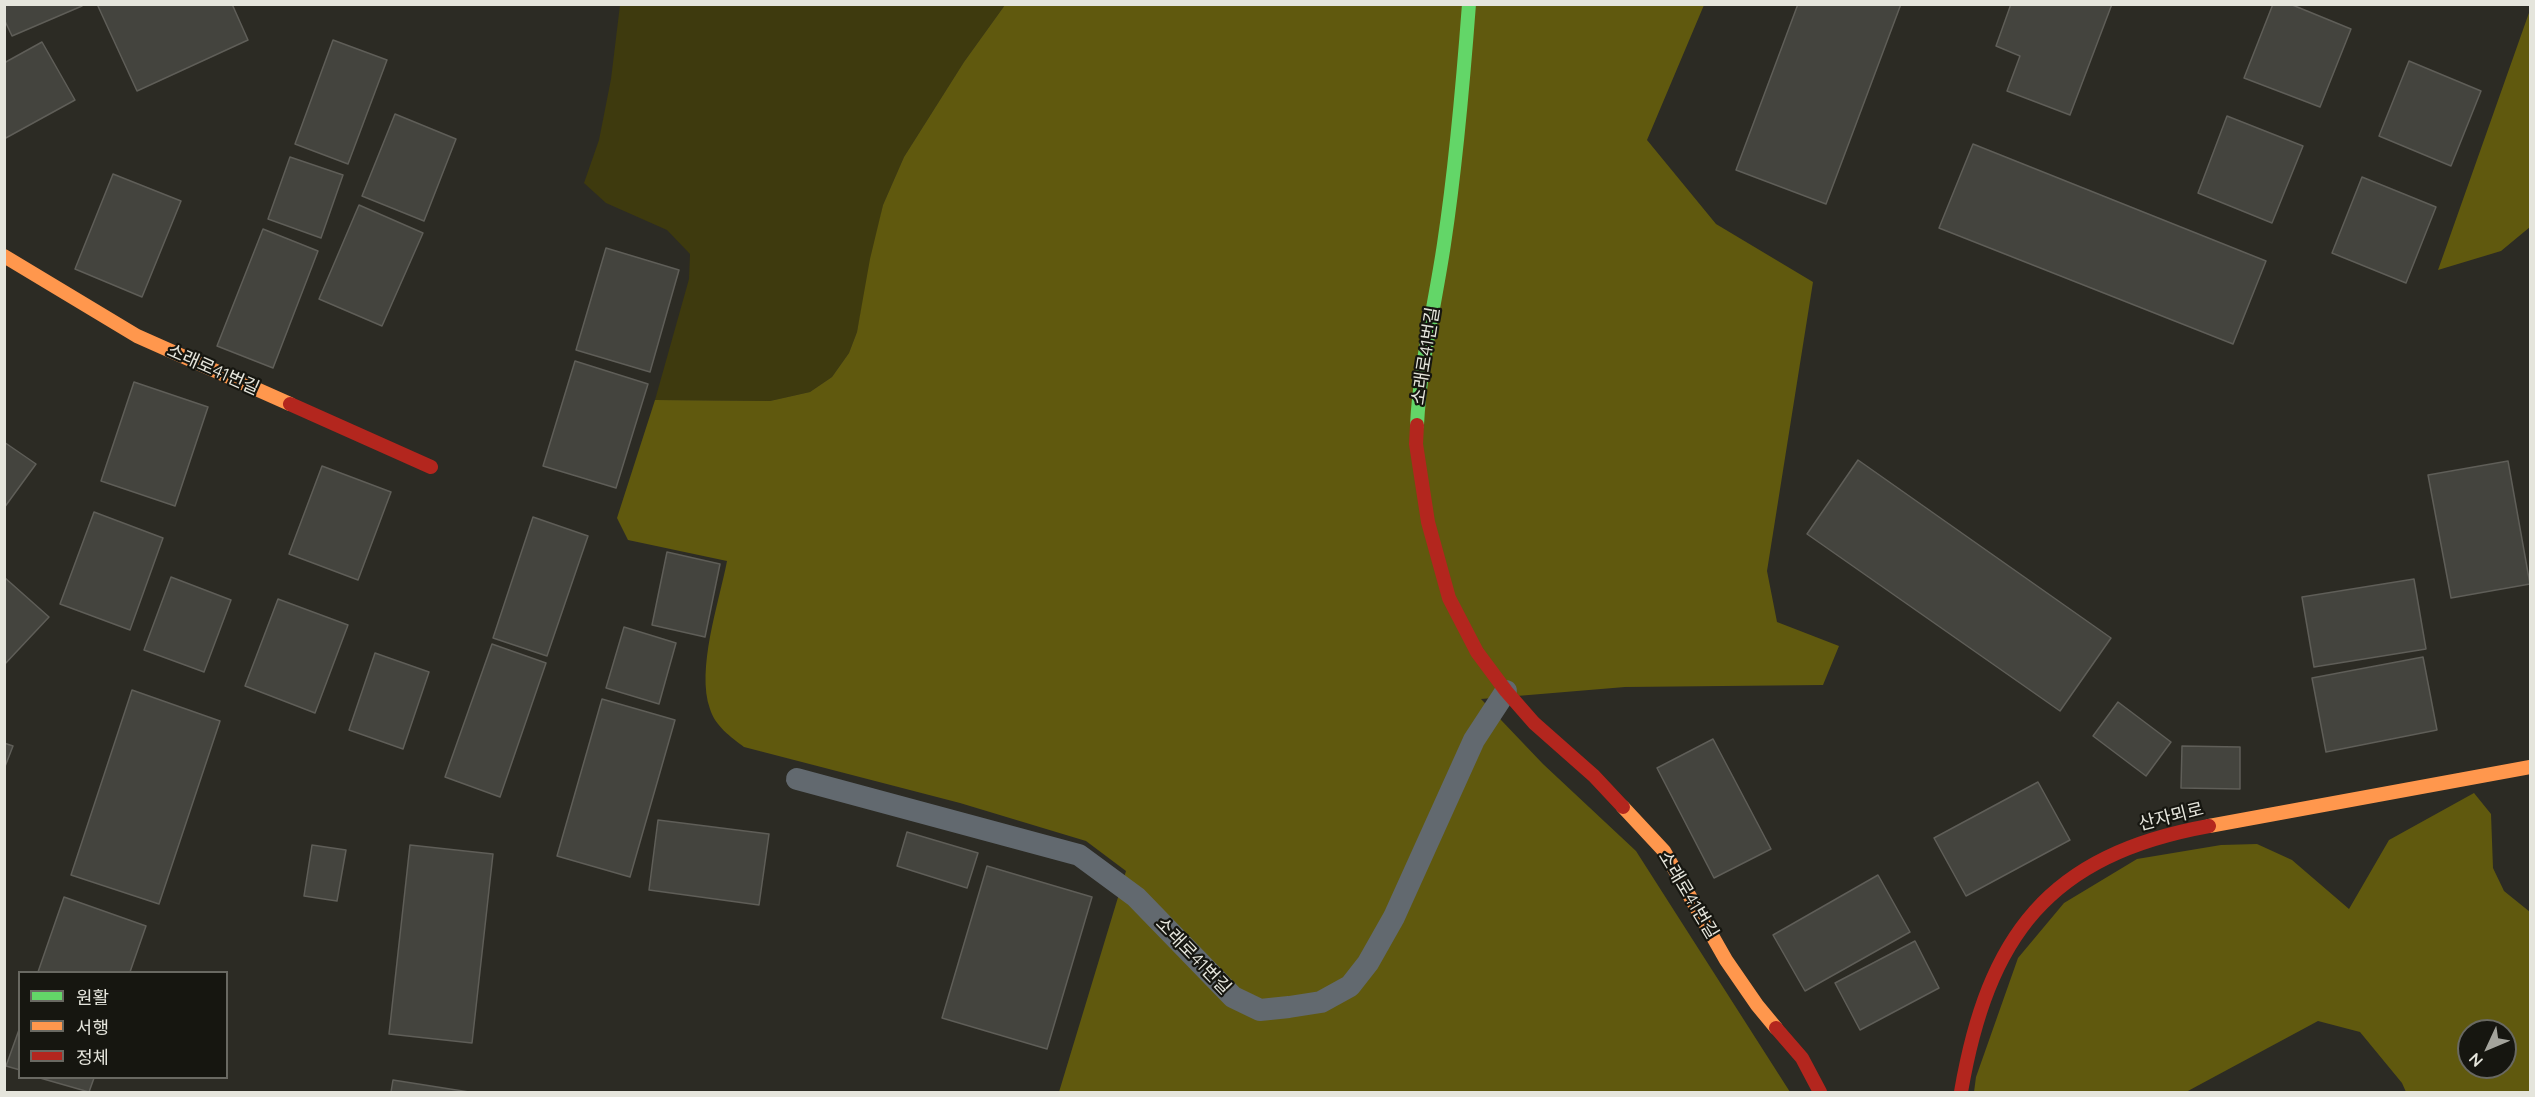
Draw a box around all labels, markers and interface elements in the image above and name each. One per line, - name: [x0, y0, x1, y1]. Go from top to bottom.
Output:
- street label: 소래로41번길: [1408, 306, 1444, 406]
- street label: 소래로41번길: [163, 340, 263, 400]
- street label: 산자뫼로: [2136, 799, 2206, 835]
- street label: 소래로41번길: [1653, 847, 1723, 943]
- street label: 소래로41번길: [1151, 913, 1235, 999]
- legend: [18, 971, 228, 1079]
- text: 원활: [76, 986, 109, 1009]
- text: 서행: [76, 1016, 109, 1039]
- north arrow: [2457, 1019, 2517, 1079]
- text: 정체: [76, 1046, 109, 1069]
- text: N: [2464, 1049, 2487, 1071]

